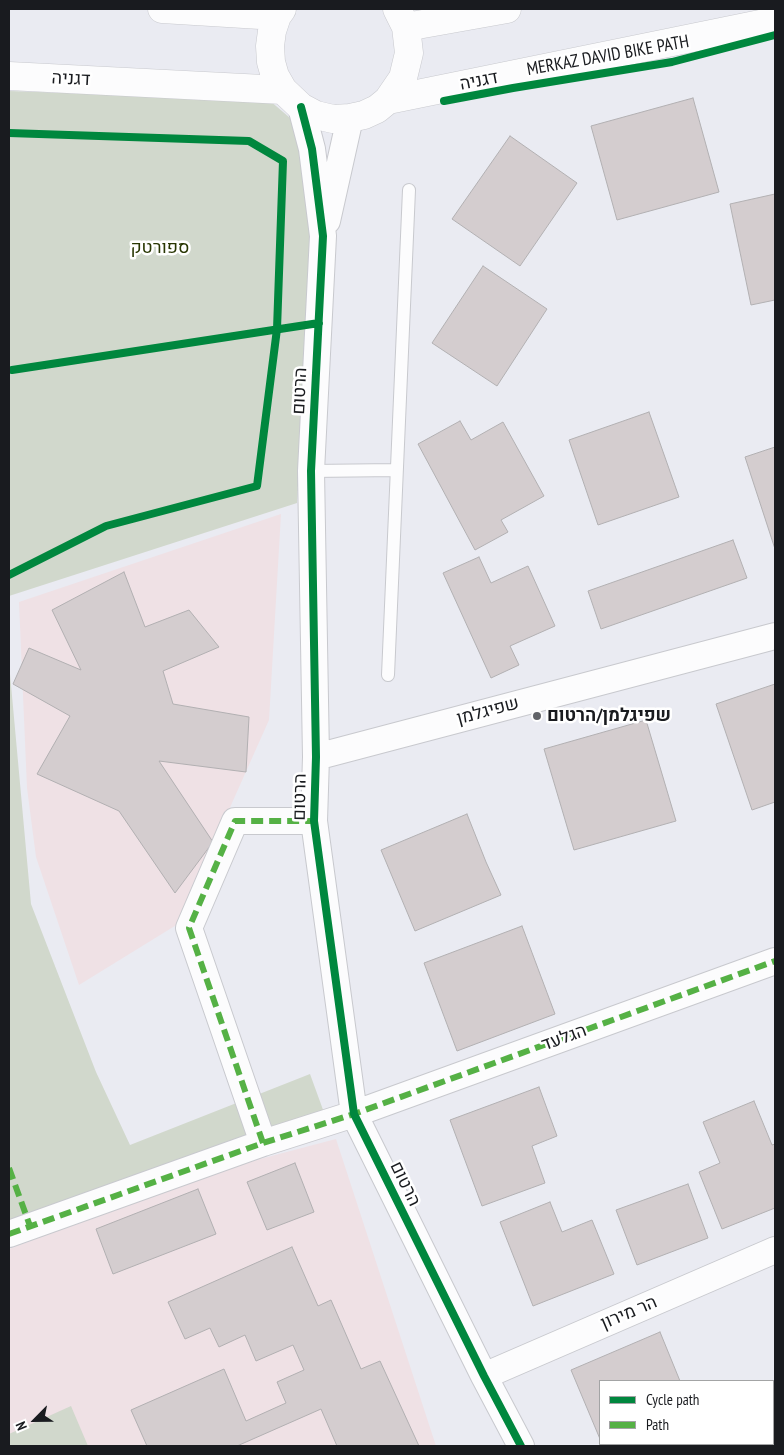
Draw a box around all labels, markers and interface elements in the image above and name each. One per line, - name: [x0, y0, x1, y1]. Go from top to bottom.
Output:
- street label: MERKAZ DAVID BIKE PATH: [525, 31, 691, 81]
- street label: דגניה: [51, 67, 91, 91]
- street label: דגניה: [458, 67, 500, 95]
- park label: ספורטק: [130, 237, 190, 259]
- street label: הרטום: [288, 367, 312, 415]
- street label: שפיגלמן: [454, 692, 522, 730]
- place label: שפיגלמן/הרטום: [547, 705, 671, 727]
- marker: שפיגלמן/הרטום: [531, 710, 543, 722]
- street label: הרטום: [289, 773, 311, 821]
- street label: הגלעד: [538, 1020, 590, 1056]
- street label: הרטום: [385, 1158, 425, 1210]
- street label: הר מירון: [597, 1291, 661, 1335]
- legend: [599, 1380, 774, 1445]
- text: Cycle path: [646, 1390, 699, 1409]
- north arrow: [10, 1395, 60, 1445]
- text: Path: [646, 1415, 669, 1434]
- text: N: [11, 1419, 31, 1433]

